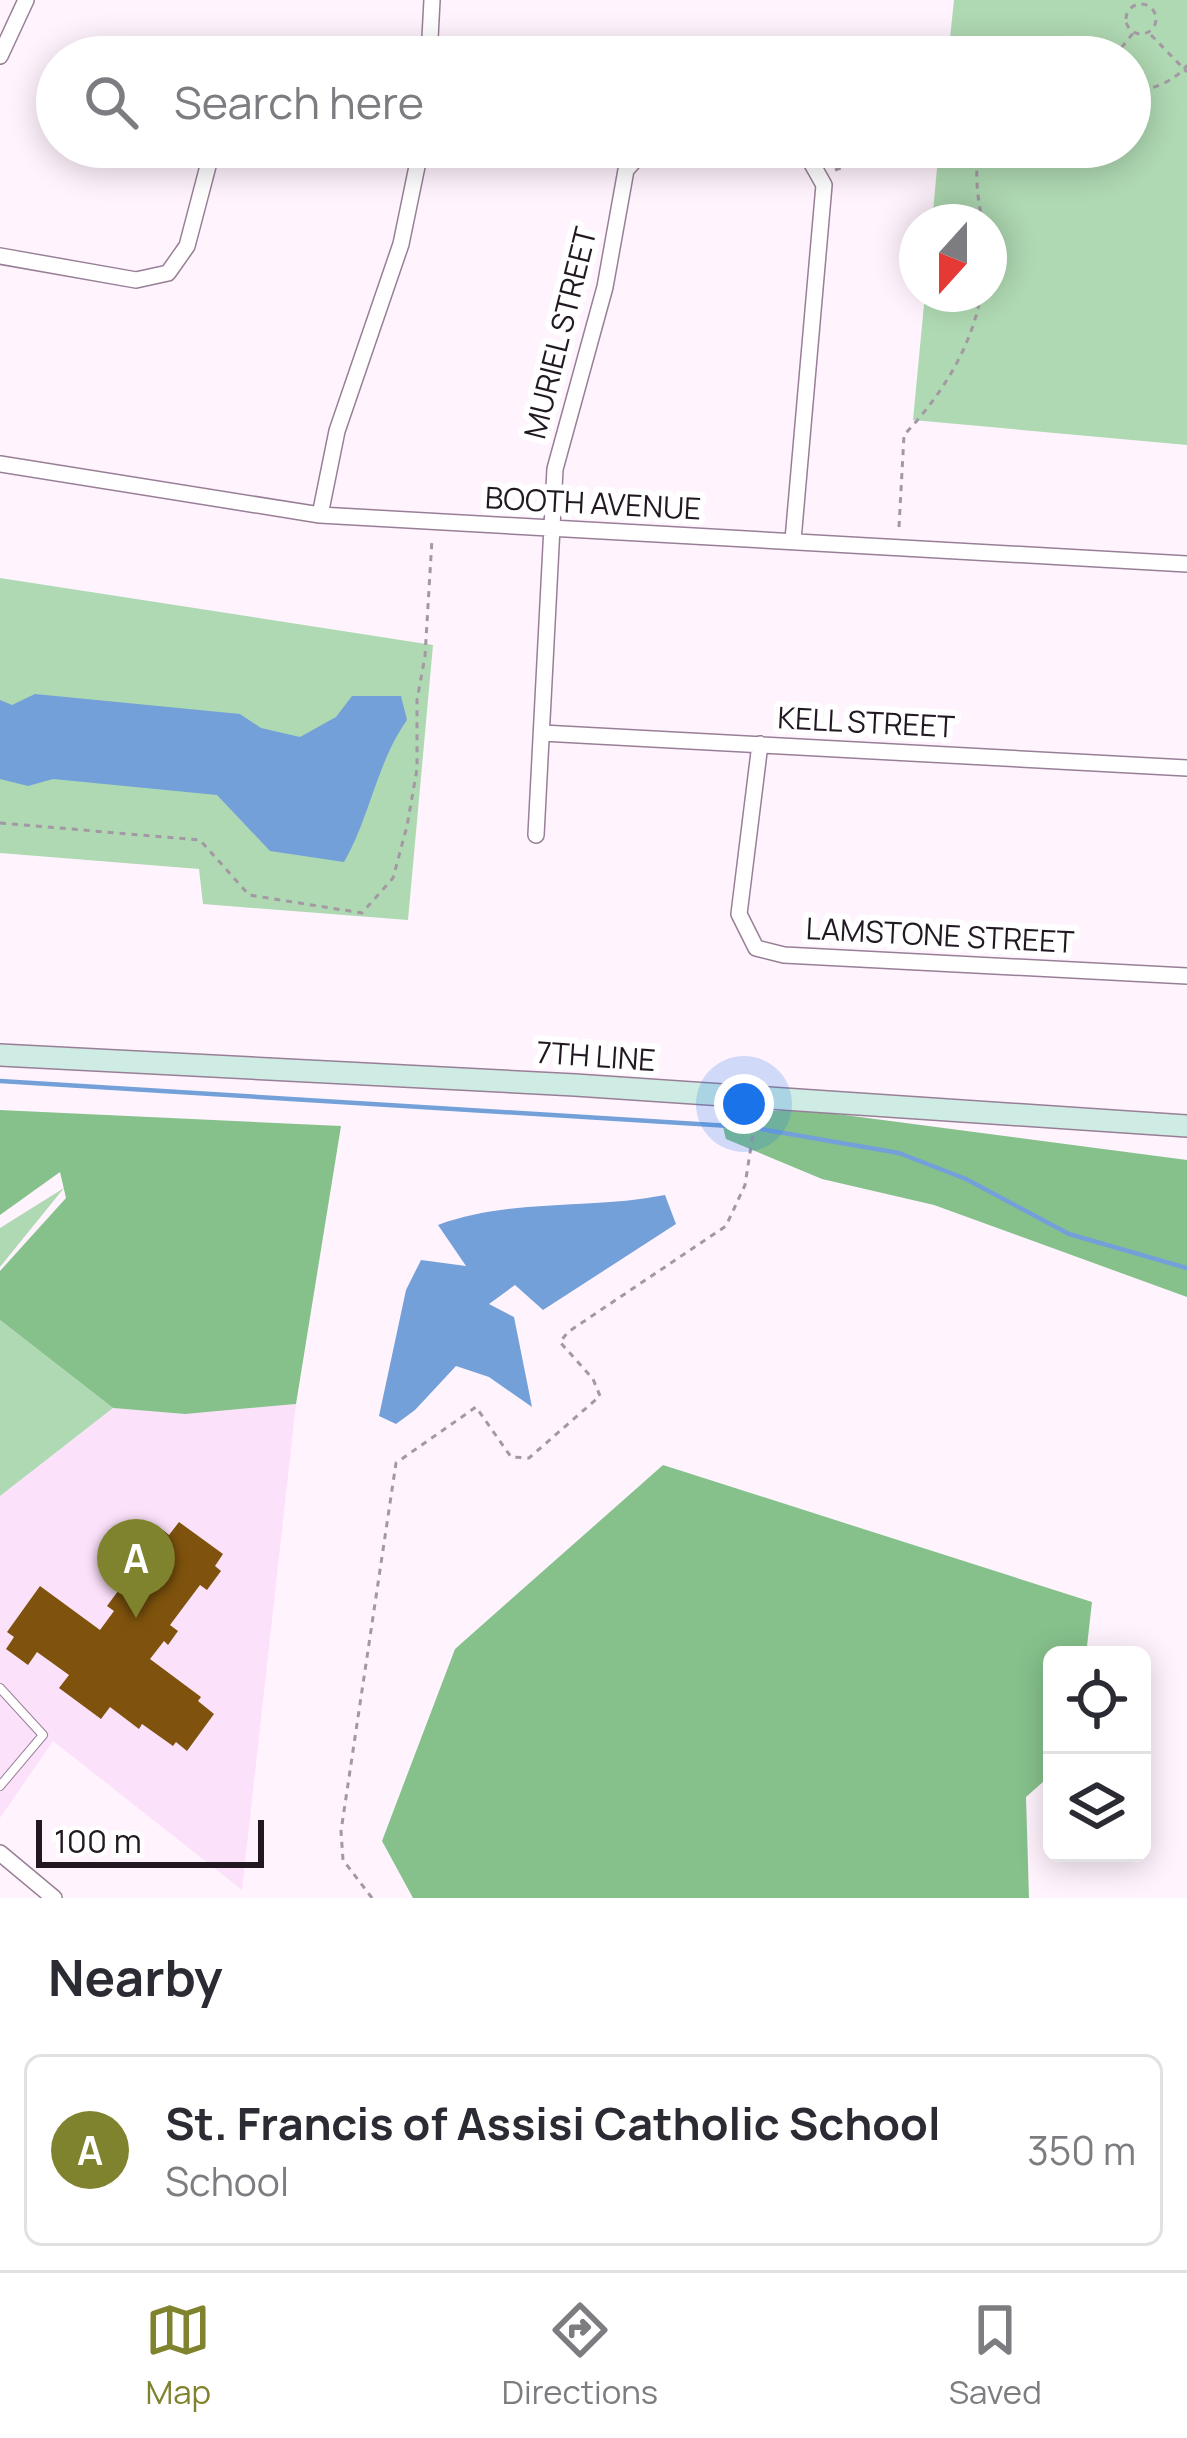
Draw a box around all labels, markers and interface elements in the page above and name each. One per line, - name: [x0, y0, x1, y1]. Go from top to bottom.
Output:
- search box: [36, 36, 1151, 168]
- icon: search: [78, 69, 144, 135]
- text: Search here: [174, 71, 424, 133]
- north arrow: [899, 204, 1007, 312]
- street label: MURIEL STREET: [513, 223, 606, 443]
- street label: BOOTH AVENUE: [484, 476, 702, 529]
- street label: KELL STREET: [776, 696, 956, 747]
- street label: LAMSTONE STREET: [805, 907, 1075, 962]
- street label: 7TH LINE: [535, 1031, 657, 1080]
- your location: [714, 1074, 774, 1134]
- pin: A: [97, 1519, 175, 1618]
- map controls: [1043, 1646, 1151, 1862]
- button: locate: [1043, 1646, 1151, 1754]
- button: layers: [1043, 1754, 1151, 1862]
- scale bar: [36, 1814, 264, 1867]
- text: 100 m: [54, 1818, 142, 1863]
- text: Nearby: [48, 1942, 223, 2011]
- text: St. Francis of Assisi Catholic School: [165, 2092, 941, 2154]
- text: A: [77, 2123, 103, 2177]
- text: 350 m: [1027, 2123, 1136, 2177]
- text: School: [165, 2154, 289, 2208]
- tab: Map: [145, 2297, 211, 2414]
- tab: Directions: [502, 2297, 658, 2414]
- tab: Saved: [949, 2297, 1042, 2414]

